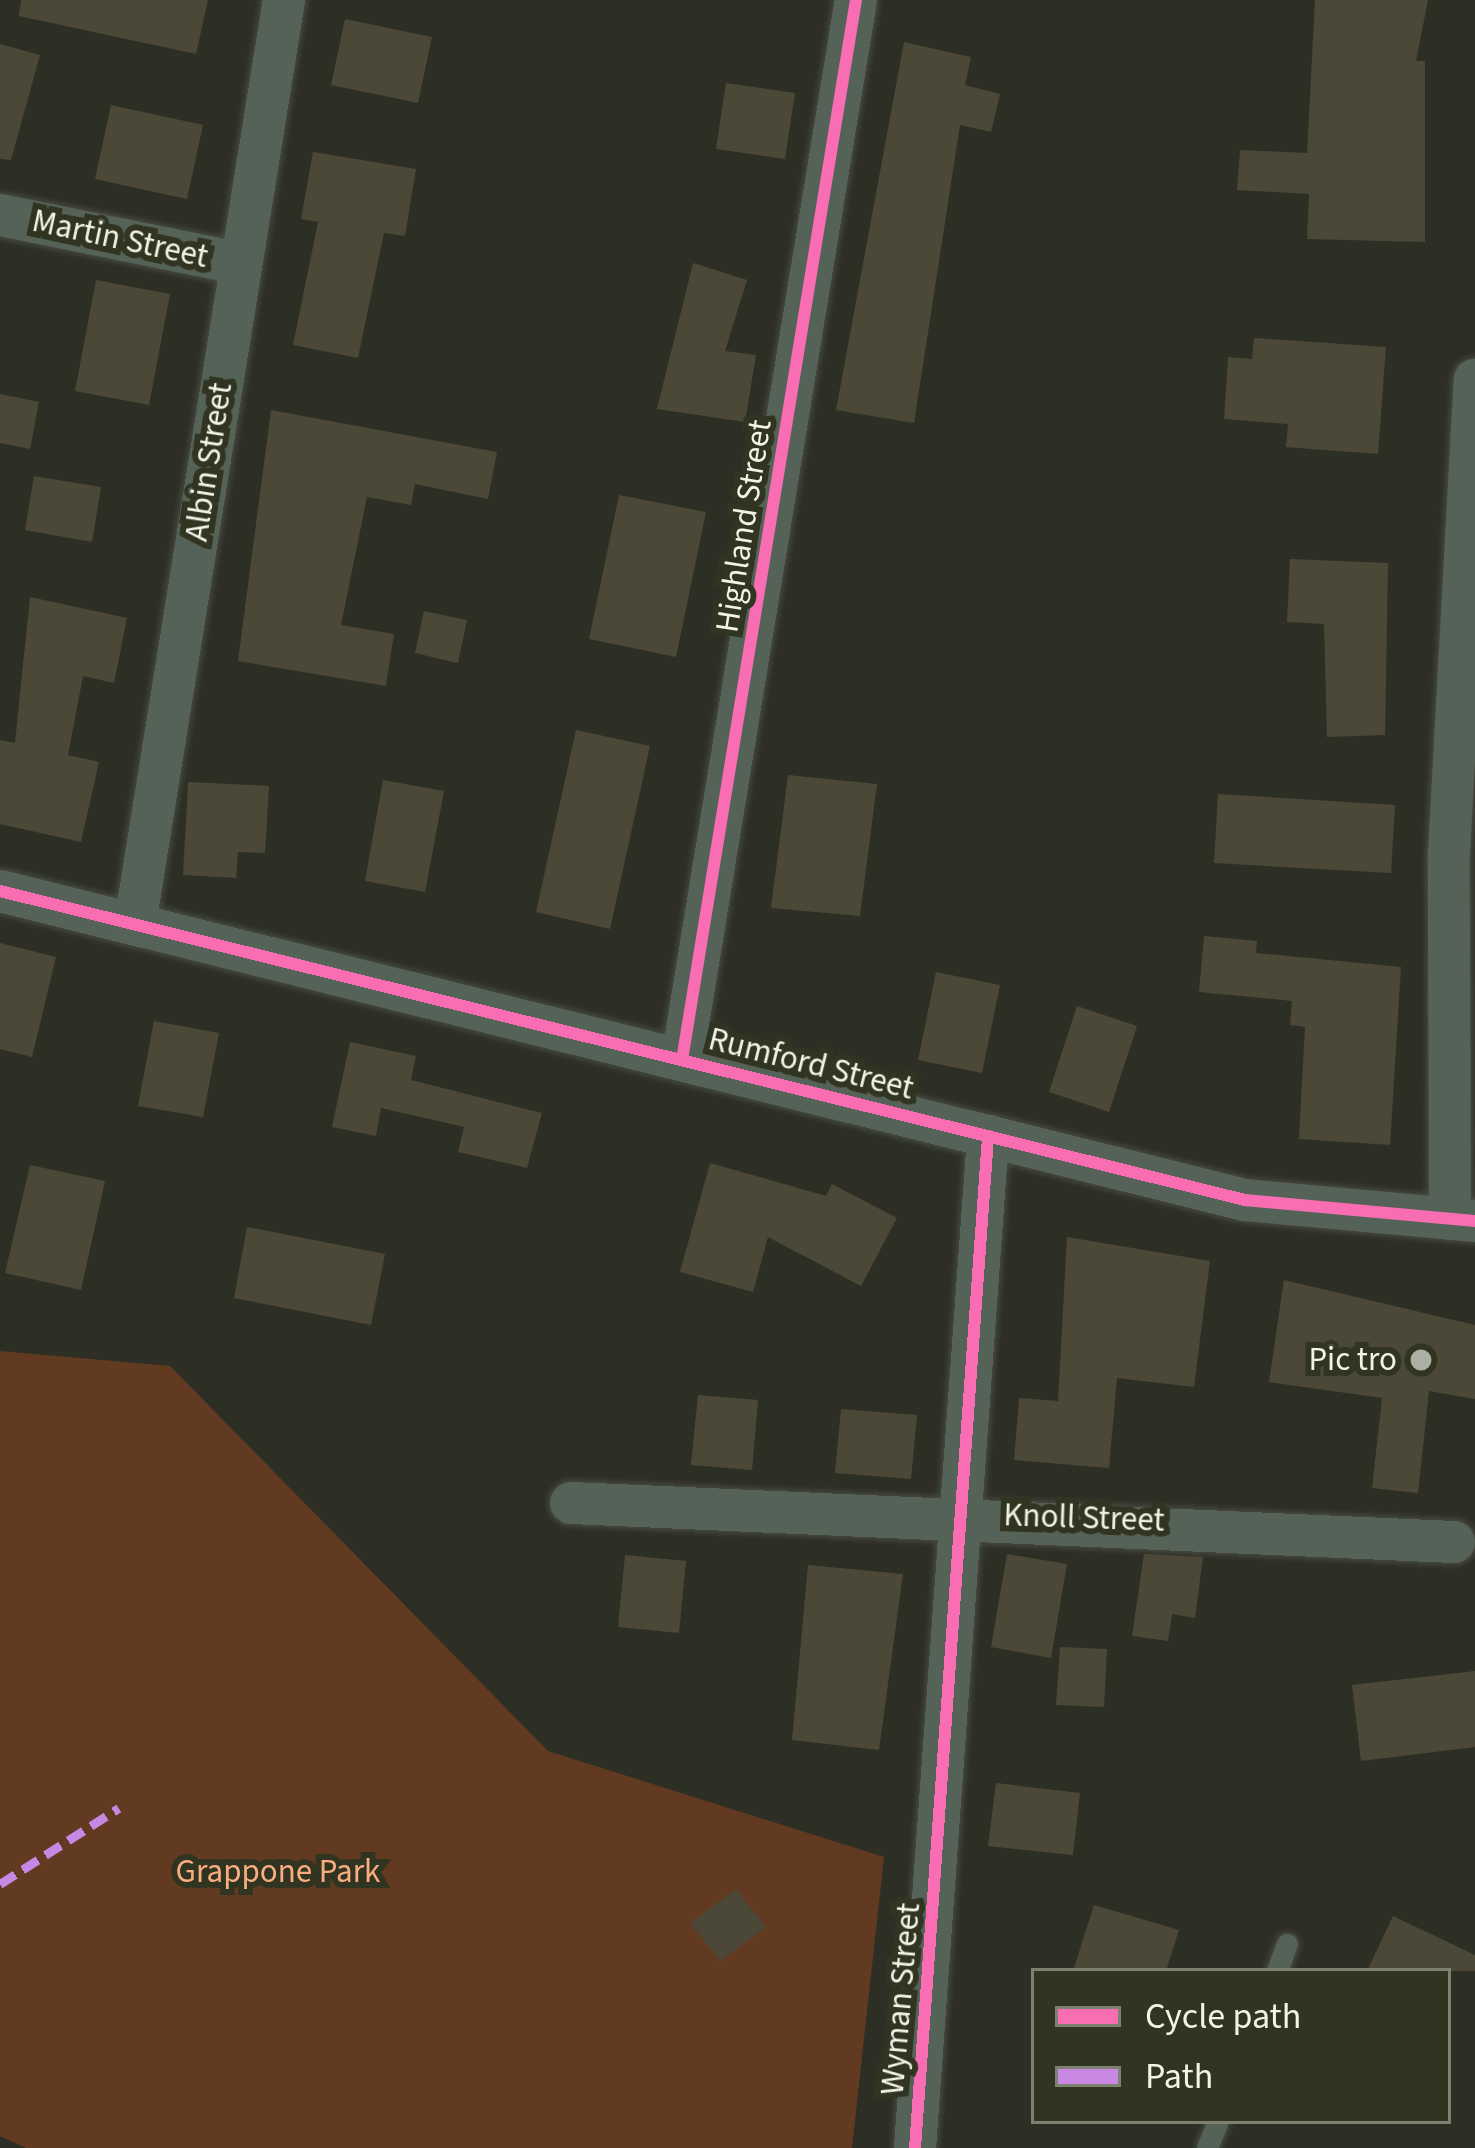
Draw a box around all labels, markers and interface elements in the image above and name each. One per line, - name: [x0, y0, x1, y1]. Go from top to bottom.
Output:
- street label: Martin Street: [28, 201, 212, 277]
- street label: Albin Street: [177, 380, 241, 544]
- street label: Highland Street: [708, 417, 780, 635]
- street label: Rumford Street: [704, 1019, 918, 1109]
- place label: Pic tro: [1308, 1340, 1397, 1380]
- marker: Pic tro: [1408, 1347, 1434, 1373]
- street label: Knoll Street: [1003, 1495, 1165, 1541]
- park label: Grappone Park: [176, 1852, 380, 1892]
- street label: Wyman Street: [873, 1901, 929, 2097]
- legend: [1031, 1968, 1451, 2124]
- text: Cycle path: [1145, 1991, 1301, 2042]
- text: Path: [1145, 2051, 1213, 2102]

